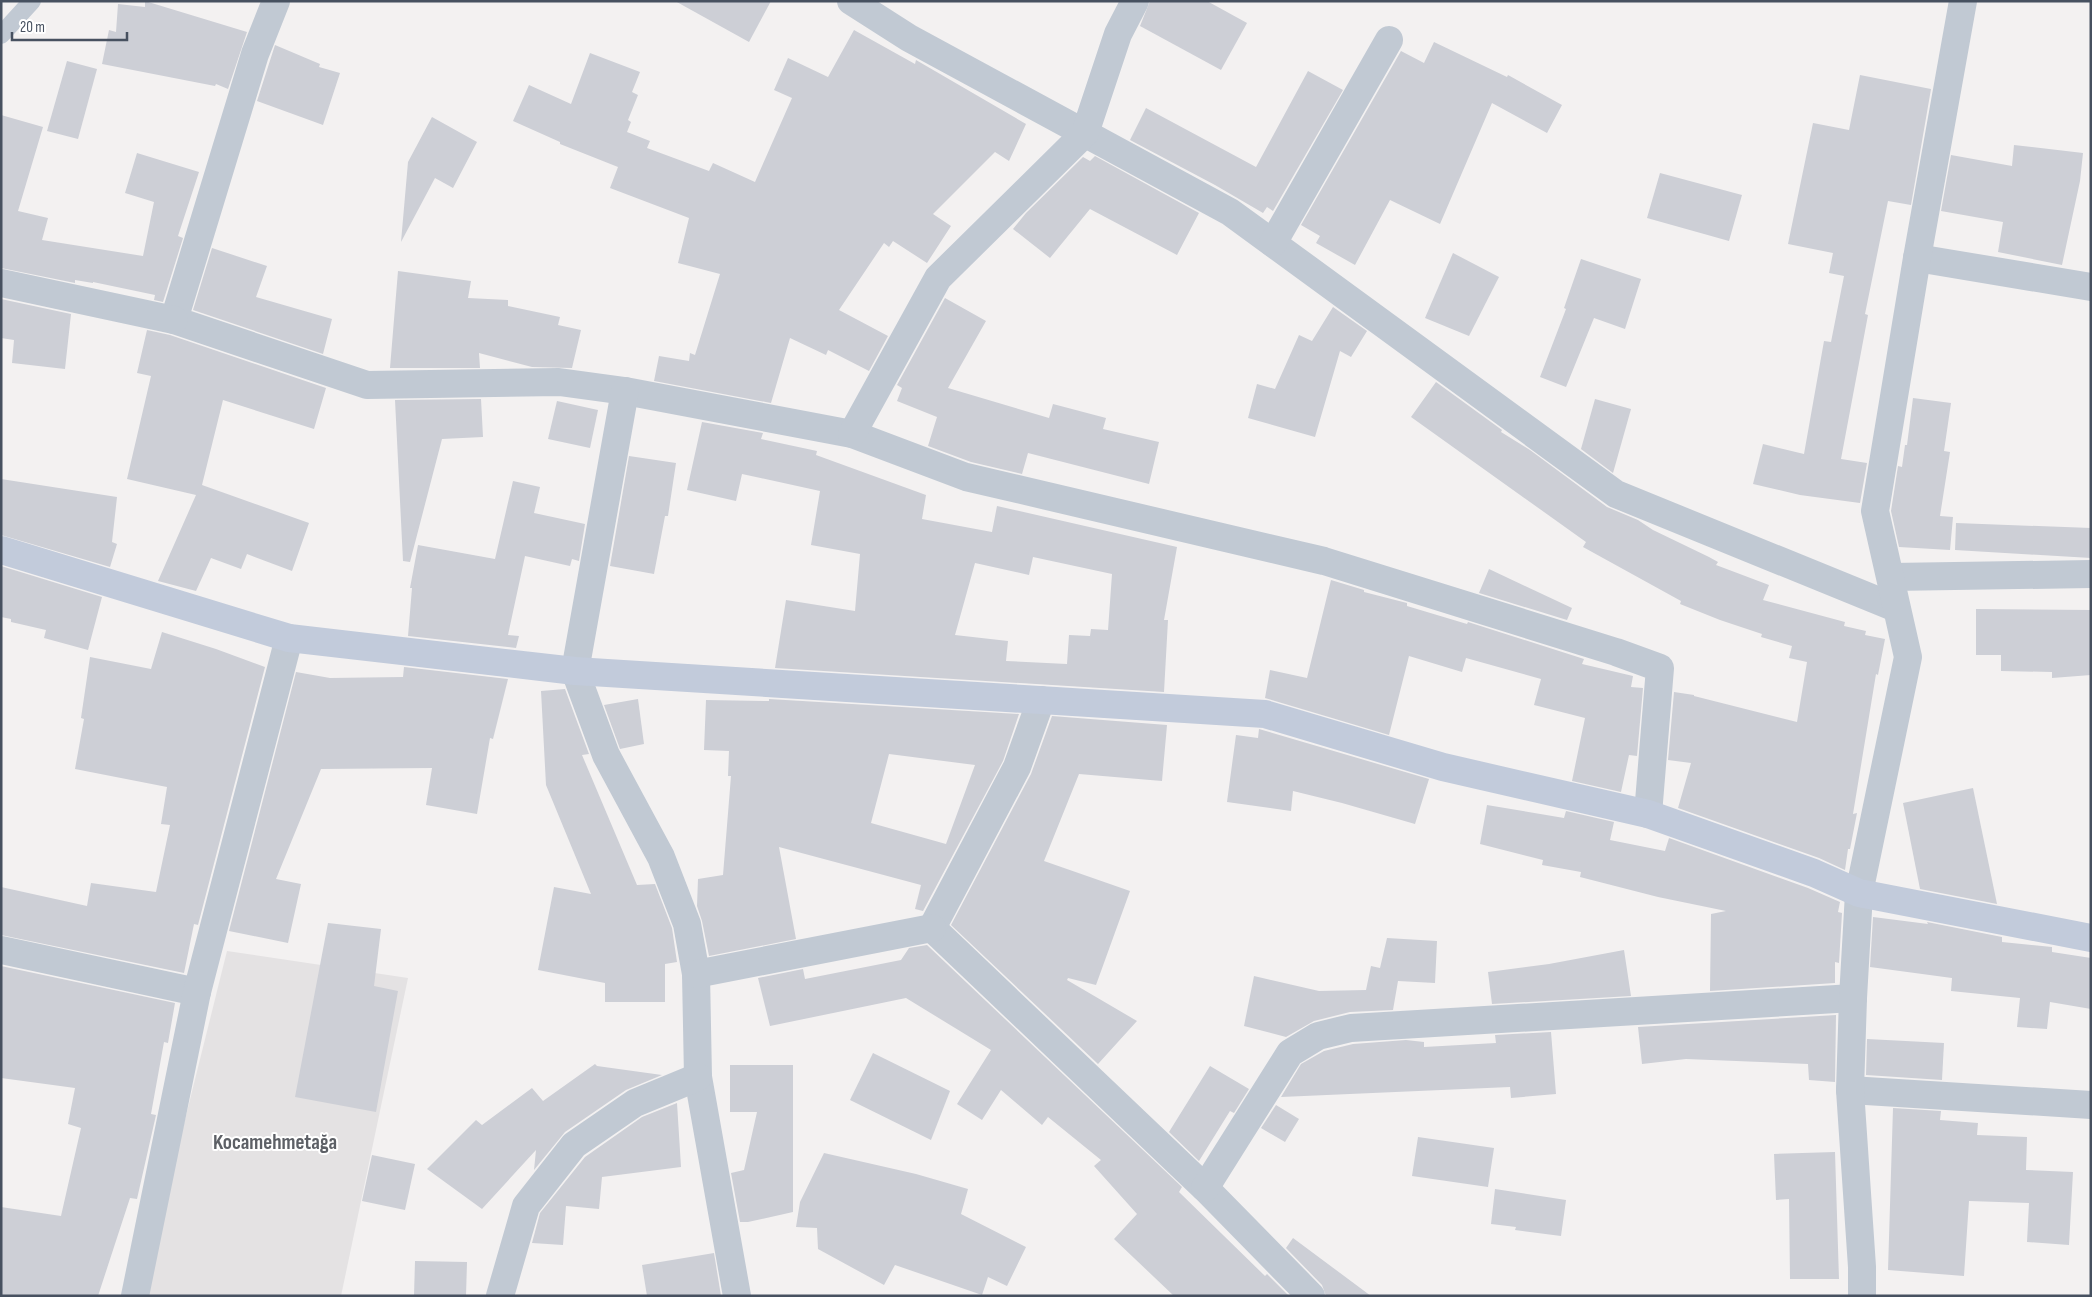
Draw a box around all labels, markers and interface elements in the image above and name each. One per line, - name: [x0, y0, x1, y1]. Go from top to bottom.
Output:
- scale bar: [12, 10, 128, 42]
- text: 20 m: [20, 18, 45, 37]
- district label: Kocamehmetağa: [213, 1130, 337, 1155]

